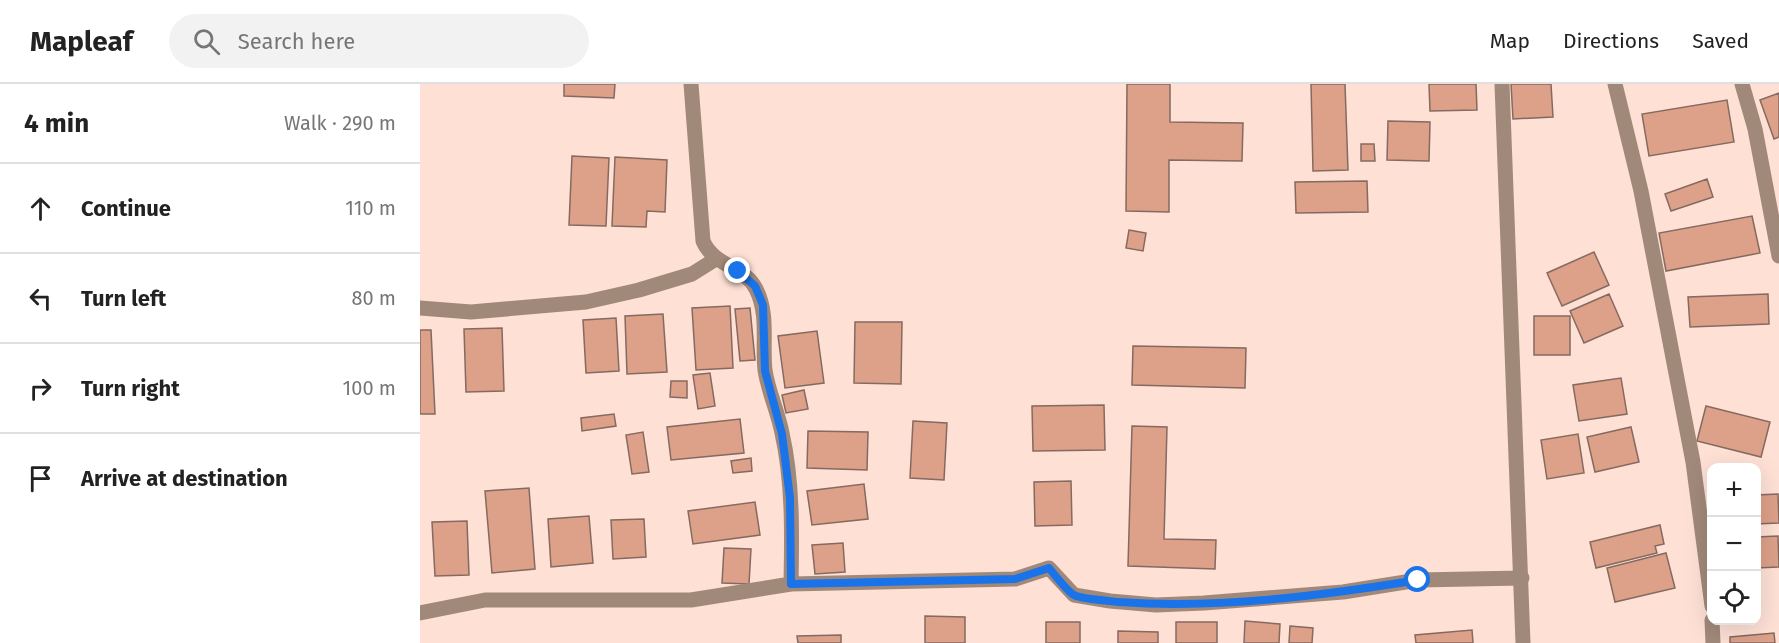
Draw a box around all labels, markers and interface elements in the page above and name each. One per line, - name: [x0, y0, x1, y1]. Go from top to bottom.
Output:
- search box: [169, 14, 589, 68]
- text: Mapleaf: [30, 25, 133, 58]
- icon: search: [190, 25, 223, 58]
- text: Search here: [238, 28, 355, 55]
- text: Map: [1490, 28, 1530, 54]
- text: Directions: [1563, 28, 1659, 54]
- text: Saved: [1692, 28, 1749, 54]
- text: 4 min: [24, 108, 89, 139]
- text: Walk · 290 m: [284, 111, 396, 135]
- icon: ahead: [24, 192, 57, 225]
- text: Continue: [81, 195, 171, 222]
- text: 110 m: [345, 196, 396, 220]
- route end: [724, 257, 750, 283]
- icon: left: [24, 282, 57, 315]
- text: Turn left: [81, 285, 166, 312]
- text: 80 m: [351, 286, 396, 310]
- icon: right: [24, 372, 57, 405]
- text: Turn right: [81, 375, 180, 402]
- text: 100 m: [343, 376, 396, 400]
- icon: arrive: [24, 462, 57, 495]
- map controls: [1707, 463, 1761, 625]
- button: +: [1707, 463, 1761, 517]
- text: Arrive at destination: [81, 465, 288, 492]
- button: −: [1707, 517, 1761, 571]
- route start: [1404, 566, 1430, 592]
- button: locate: [1707, 571, 1761, 625]

